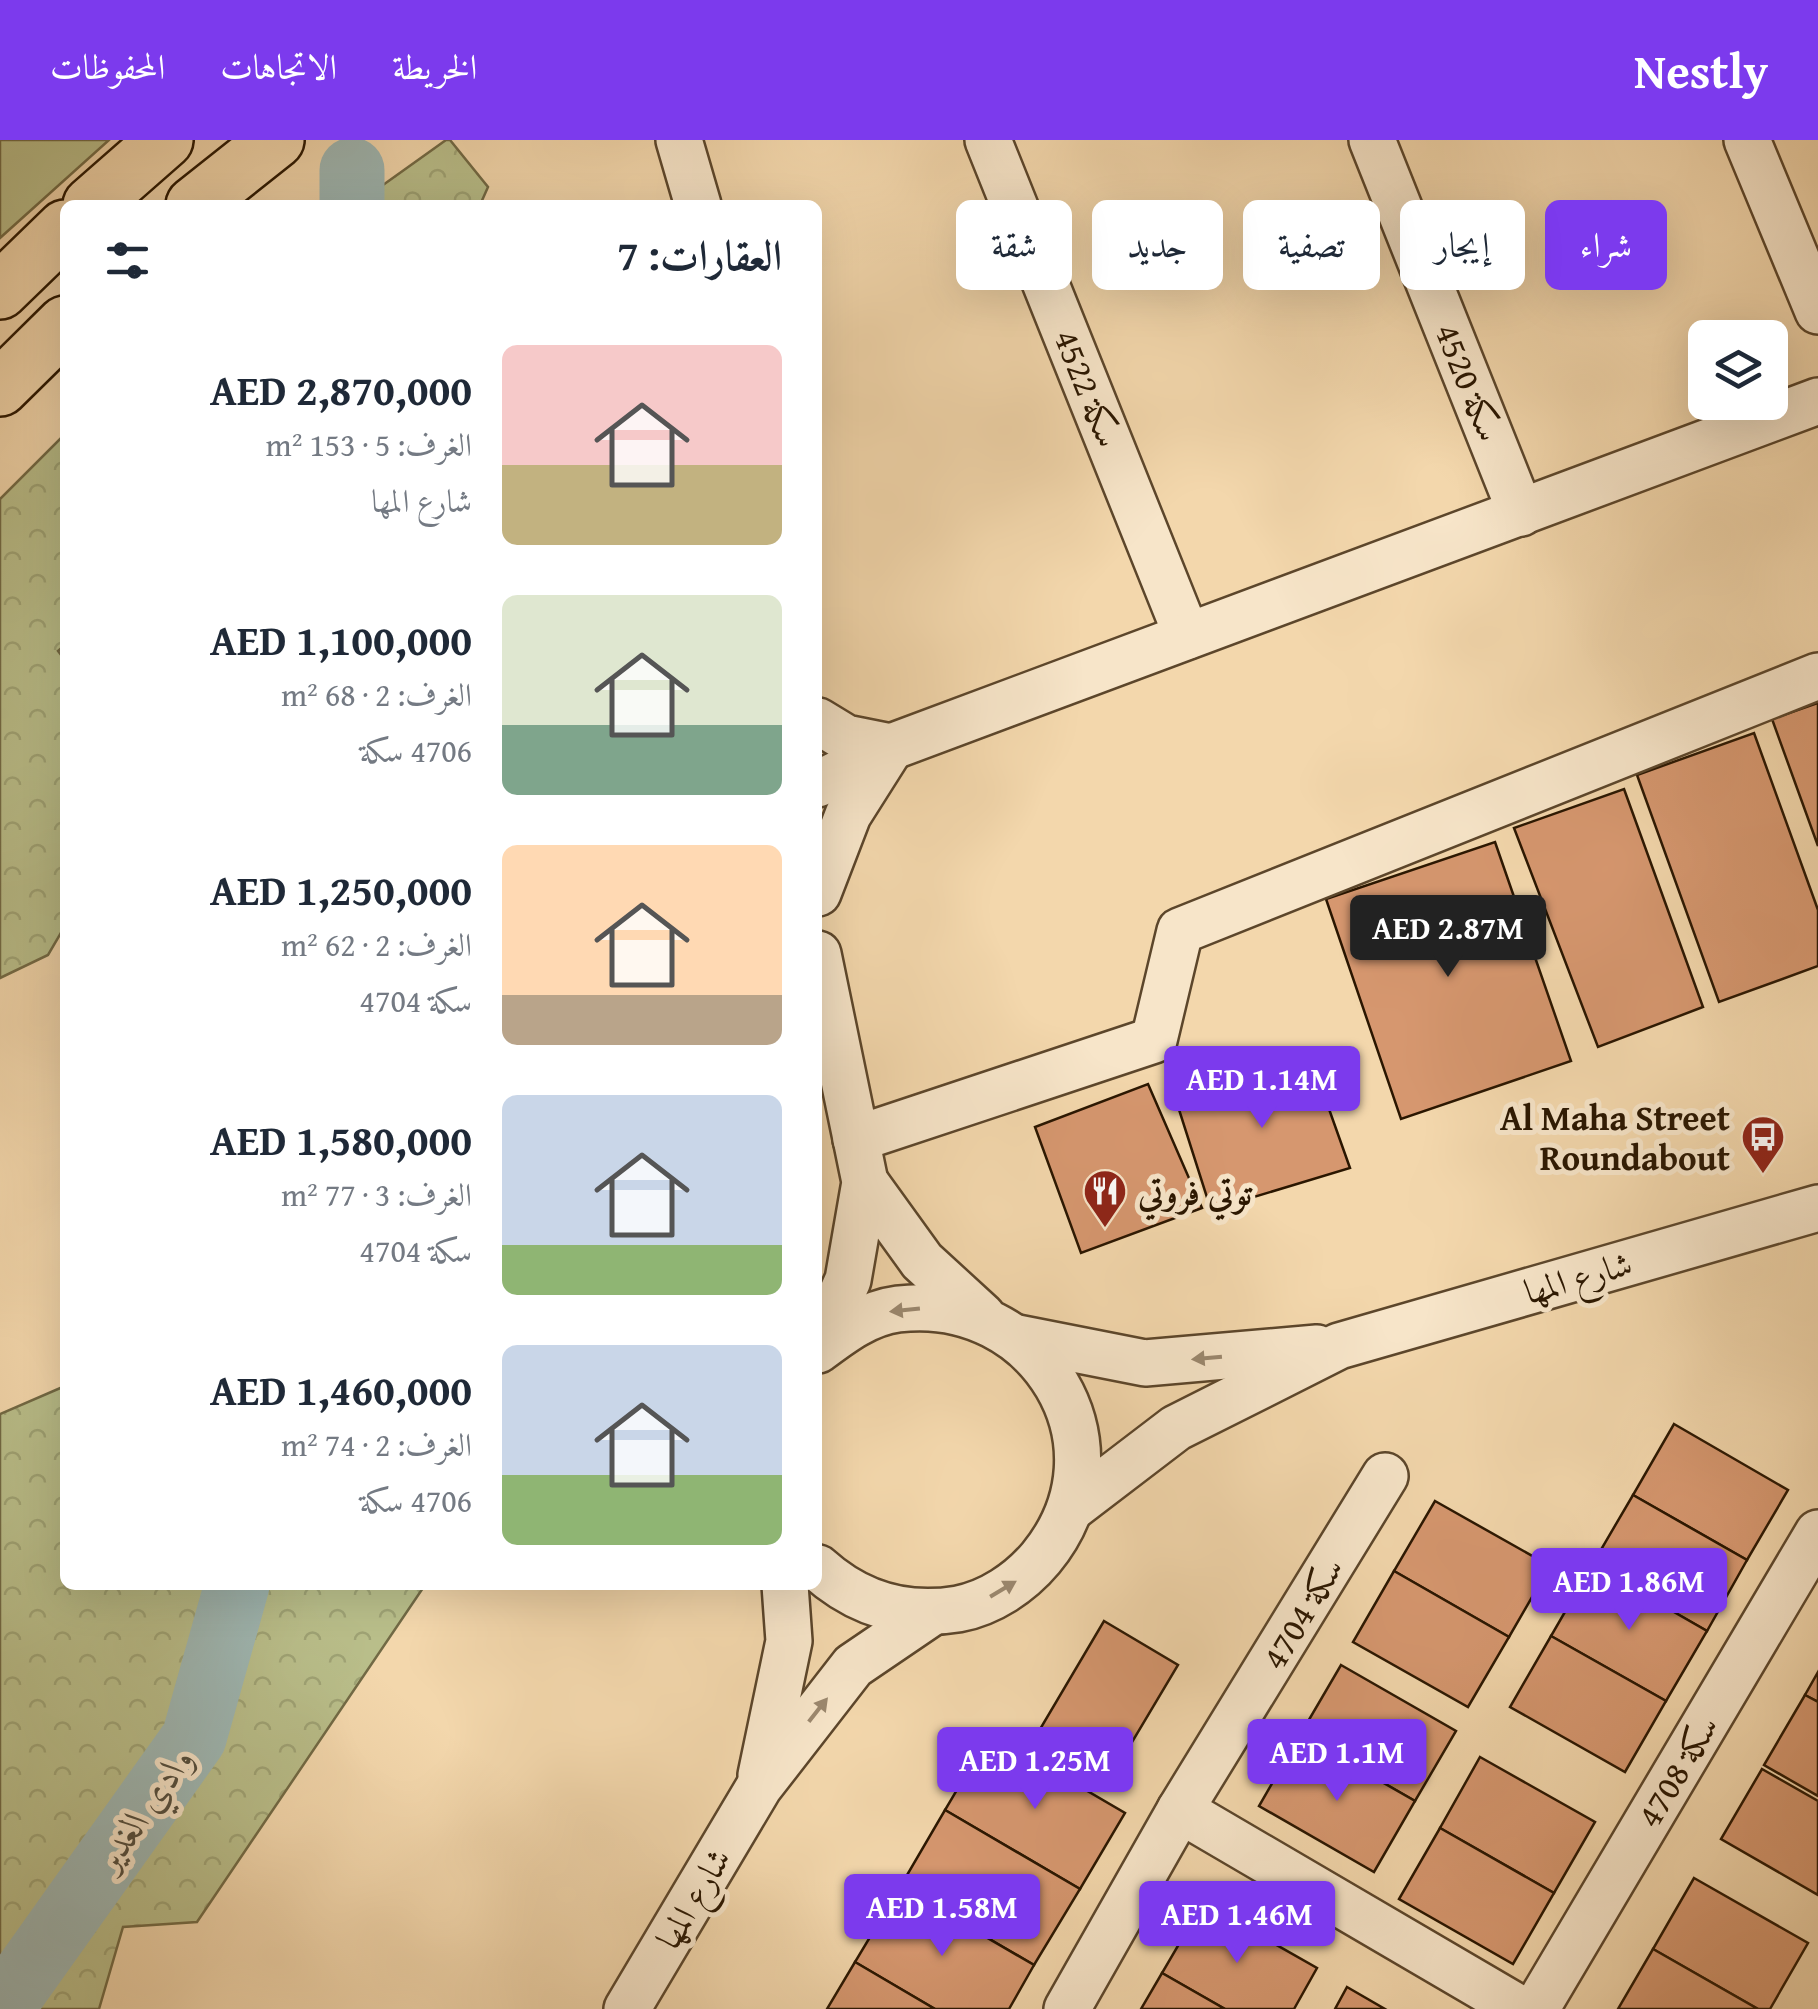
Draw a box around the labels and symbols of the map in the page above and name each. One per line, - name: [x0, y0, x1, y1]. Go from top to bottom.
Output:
- street label: سكة 4520: [1422, 315, 1516, 449]
- street label: سكة 4522: [1041, 321, 1135, 455]
- pin: AED 2.87M: [1334, 895, 1562, 980]
- pin: AED 1.14M: [1148, 1046, 1376, 1131]
- place label: Al Maha Street Roundabout: [1500, 1092, 1730, 1183]
- bus stop icon: Al Maha Street Roundabout: [1740, 1114, 1786, 1175]
- place label: توتي فروتي: [1137, 1166, 1253, 1221]
- restaurant icon: توتي فروتي: [1082, 1168, 1128, 1229]
- street label: شارع المها: [1518, 1237, 1639, 1321]
- one-way arrow: [888, 1303, 920, 1319]
- one-way arrow: [1191, 1350, 1222, 1366]
- street label: سكة 4704: [1248, 1547, 1356, 1679]
- pin: AED 1.86M: [1515, 1548, 1743, 1633]
- one-way arrow: [989, 1581, 1017, 1598]
- one-way arrow: [808, 1697, 828, 1723]
- street label: سكة 4708: [1623, 1705, 1731, 1837]
- pin: AED 1.1M: [1234, 1719, 1440, 1804]
- pin: AED 1.25M: [921, 1727, 1149, 1812]
- water label: وادي الغدير: [78, 1734, 210, 1887]
- street label: شارع المها: [643, 1838, 747, 1960]
- pin: AED 1.58M: [828, 1874, 1056, 1959]
- pin: AED 1.46M: [1123, 1881, 1351, 1966]

